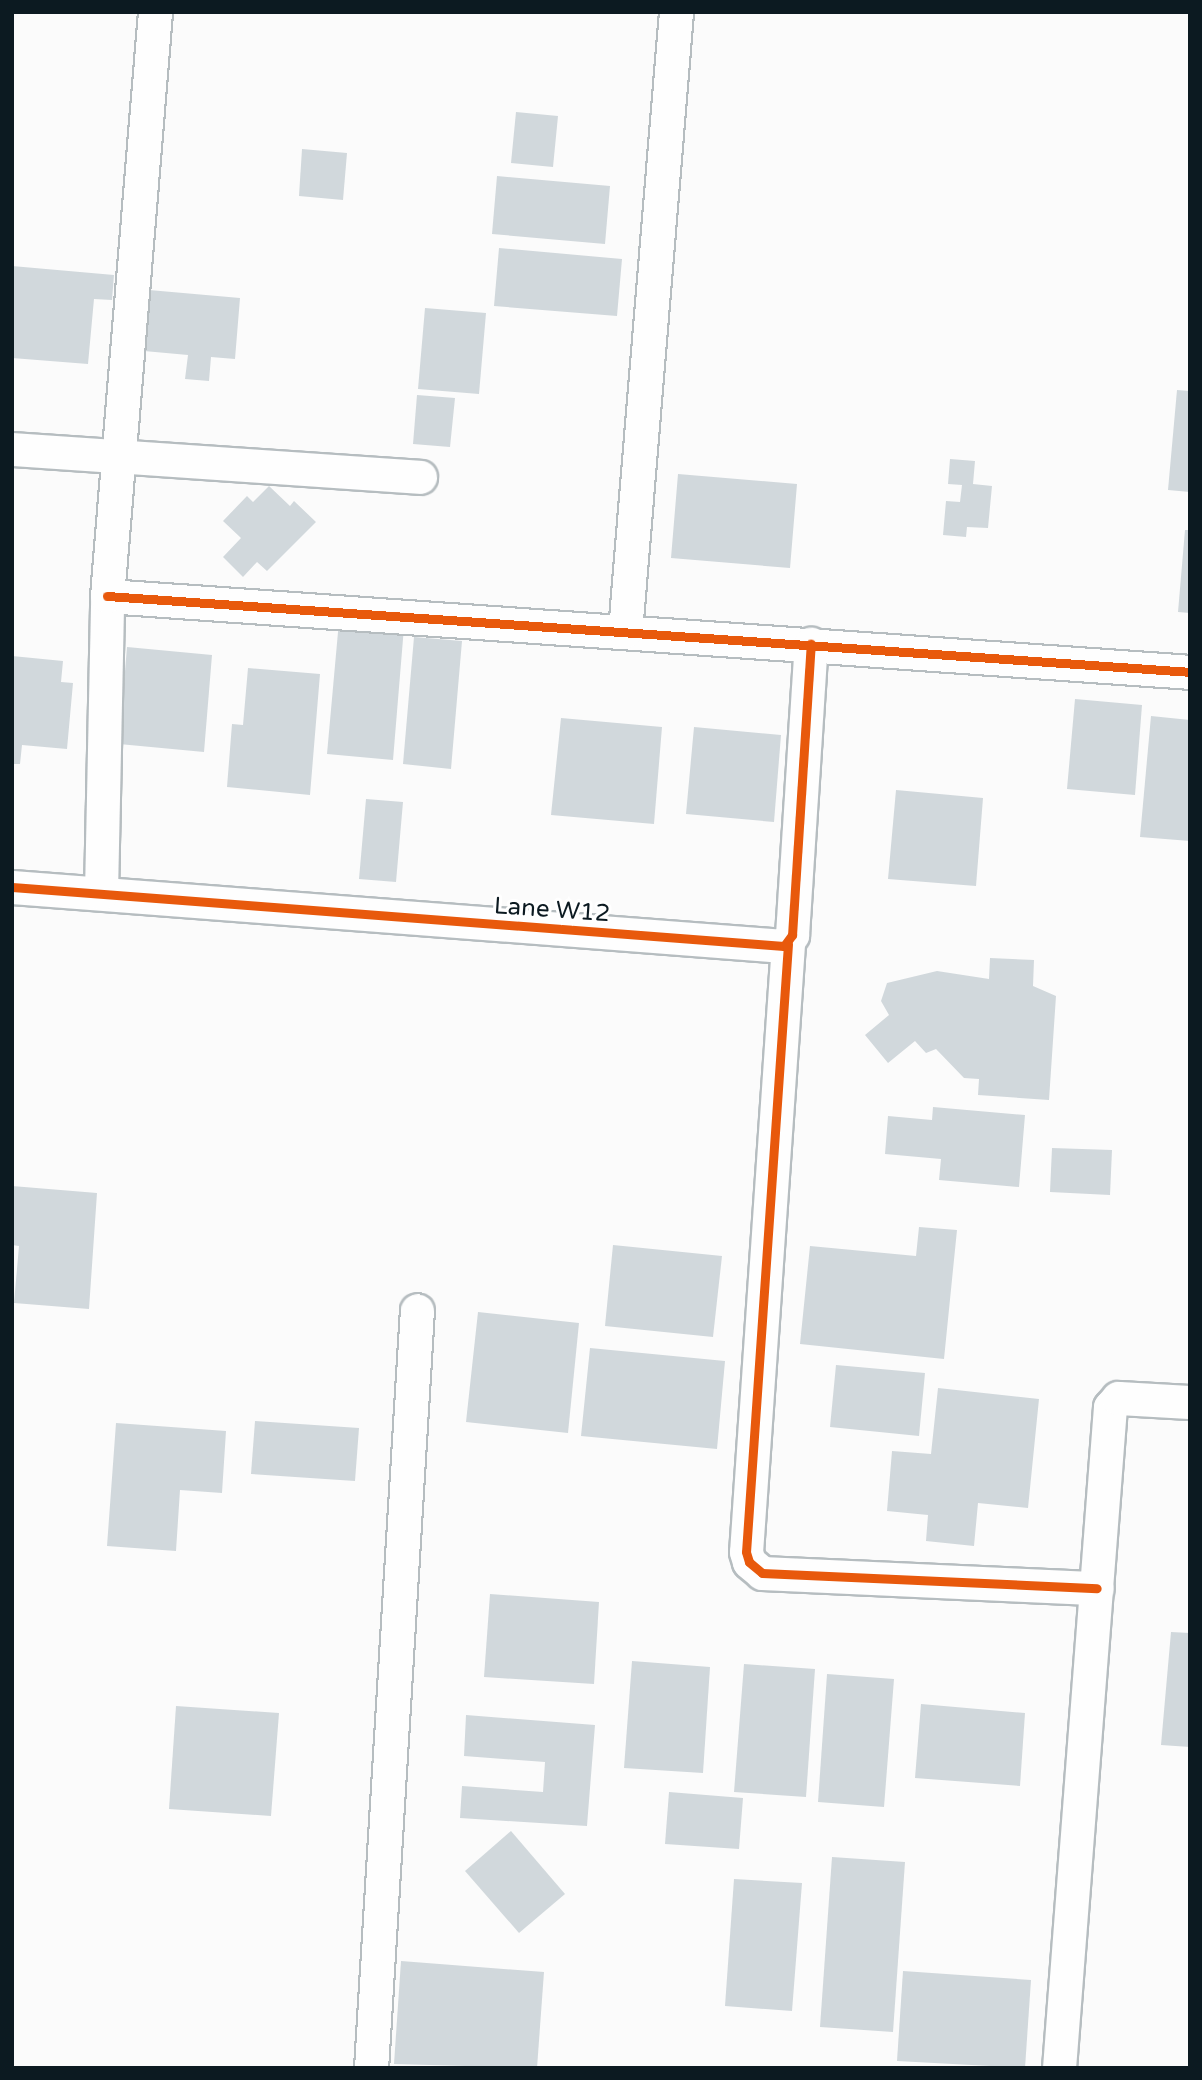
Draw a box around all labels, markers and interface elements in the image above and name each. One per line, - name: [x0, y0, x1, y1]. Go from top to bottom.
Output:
- street label: Lane W12: [493, 892, 611, 928]

